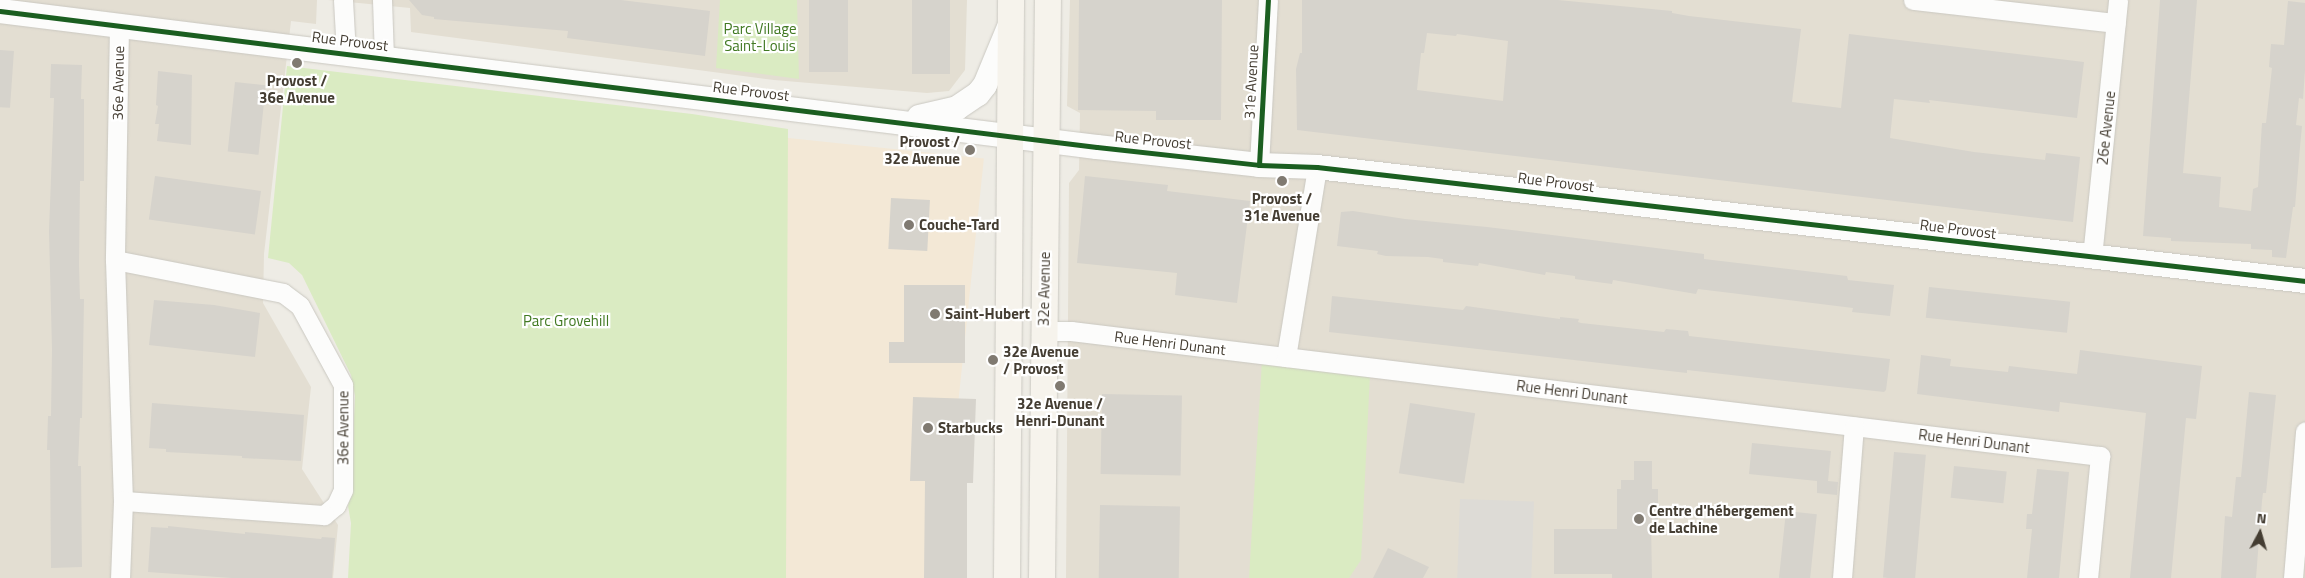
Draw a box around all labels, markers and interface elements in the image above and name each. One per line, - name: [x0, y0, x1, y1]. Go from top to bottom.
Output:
- park label: Parc Village Saint-Louis: [724, 19, 796, 54]
- street label: Rue Provost: [311, 27, 389, 55]
- street label: 31e Avenue: [1240, 44, 1262, 120]
- street label: 36e Avenue: [108, 46, 128, 120]
- marker: Provost / 36e Avenue: [291, 57, 303, 69]
- place label: Provost / 36e Avenue: [259, 71, 335, 106]
- street label: Rue Provost: [712, 77, 790, 105]
- street label: 26e Avenue: [2093, 90, 2119, 166]
- street label: Rue Provost: [1114, 127, 1192, 153]
- place label: Provost / 32e Avenue: [884, 132, 960, 167]
- marker: Provost / 32e Avenue: [964, 144, 976, 156]
- street label: Rue Provost: [1517, 168, 1595, 196]
- marker: Provost / 31e Avenue: [1276, 175, 1288, 187]
- place label: Provost / 31e Avenue: [1244, 189, 1320, 224]
- street label: Rue Provost: [1919, 215, 1997, 243]
- place label: Couche-Tard: [919, 216, 999, 234]
- marker: Couche-Tard: [903, 219, 915, 231]
- street label: 32e Avenue: [1034, 252, 1054, 326]
- place label: Saint-Hubert: [945, 305, 1030, 323]
- marker: Saint-Hubert: [929, 308, 941, 320]
- park label: Parc Grovehill: [523, 312, 609, 330]
- street label: Rue Henri Dunant: [1113, 327, 1227, 359]
- place label: 32e Avenue / Provost: [1003, 342, 1079, 377]
- marker: 32e Avenue / Provost: [987, 354, 999, 366]
- street label: Rue Henri Dunant: [1515, 376, 1629, 408]
- marker: 32e Avenue / Henri-Dunant: [1054, 380, 1066, 392]
- street label: 36e Avenue: [334, 391, 352, 465]
- place label: 32e Avenue / Henri-Dunant: [1015, 394, 1105, 429]
- place label: Starbucks: [938, 419, 1003, 437]
- marker: Starbucks: [922, 422, 934, 434]
- street label: Rue Henri Dunant: [1917, 425, 2031, 457]
- place label: Centre d'hébergement de Lachine: [1649, 501, 1794, 536]
- text: N: [2256, 507, 2268, 529]
- north arrow: [2235, 508, 2285, 558]
- marker: Centre d'hébergement de Lachine: [1633, 513, 1645, 525]

